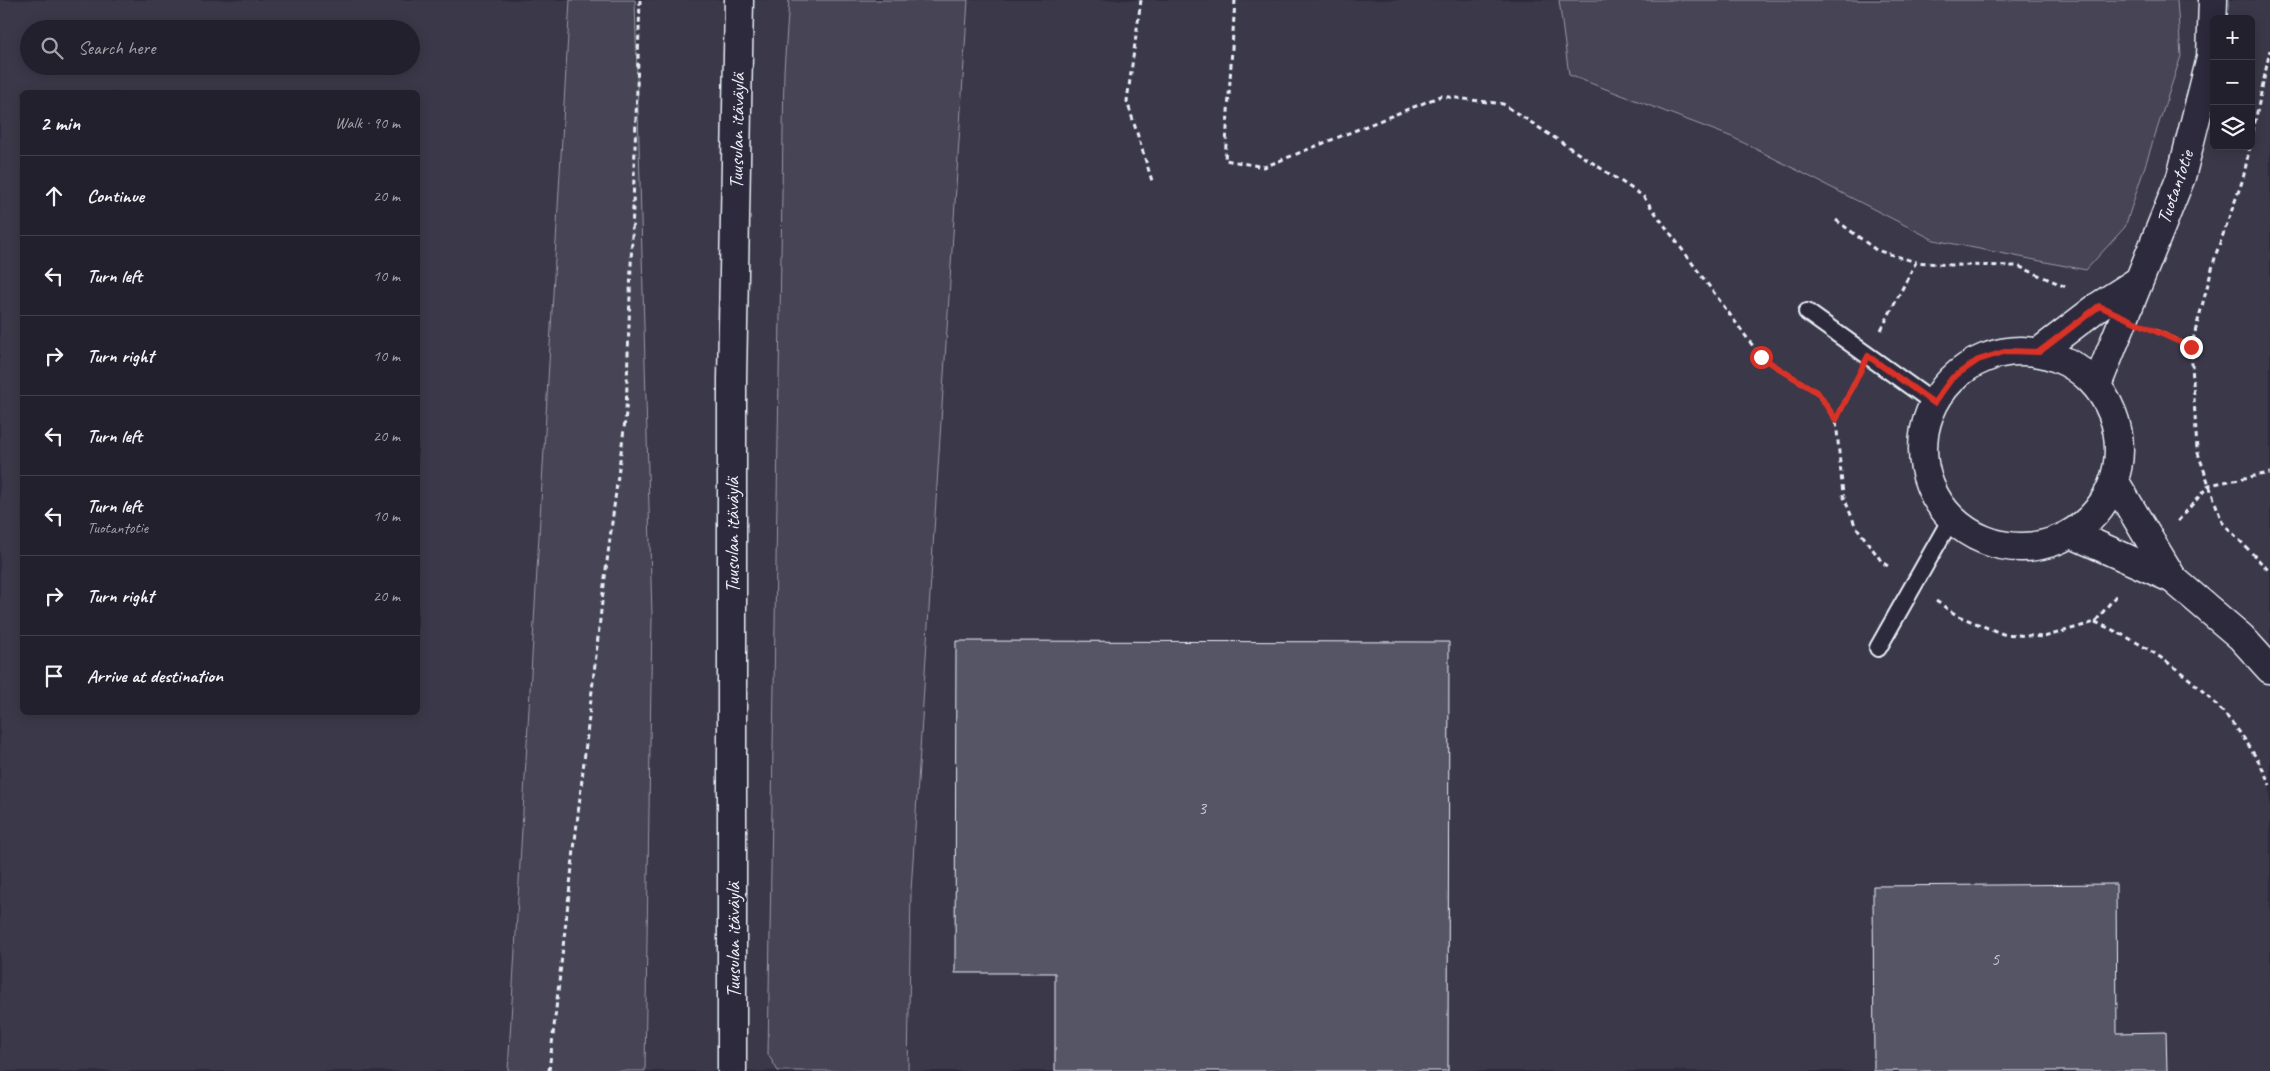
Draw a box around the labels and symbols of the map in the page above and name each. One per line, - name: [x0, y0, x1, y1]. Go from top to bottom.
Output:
- street label: Tuusulan itäväylä: [723, 72, 751, 189]
- street label: Tuotantotie: [2151, 146, 2200, 227]
- route end: [2180, 336, 2203, 359]
- route start: [1750, 346, 1773, 369]
- street label: Tuusulan itäväylä: [720, 476, 745, 593]
- house number: 3: [1198, 797, 1208, 819]
- street label: Tuusulan itäväylä: [721, 881, 746, 998]
- house number: 5: [1991, 948, 2000, 970]

